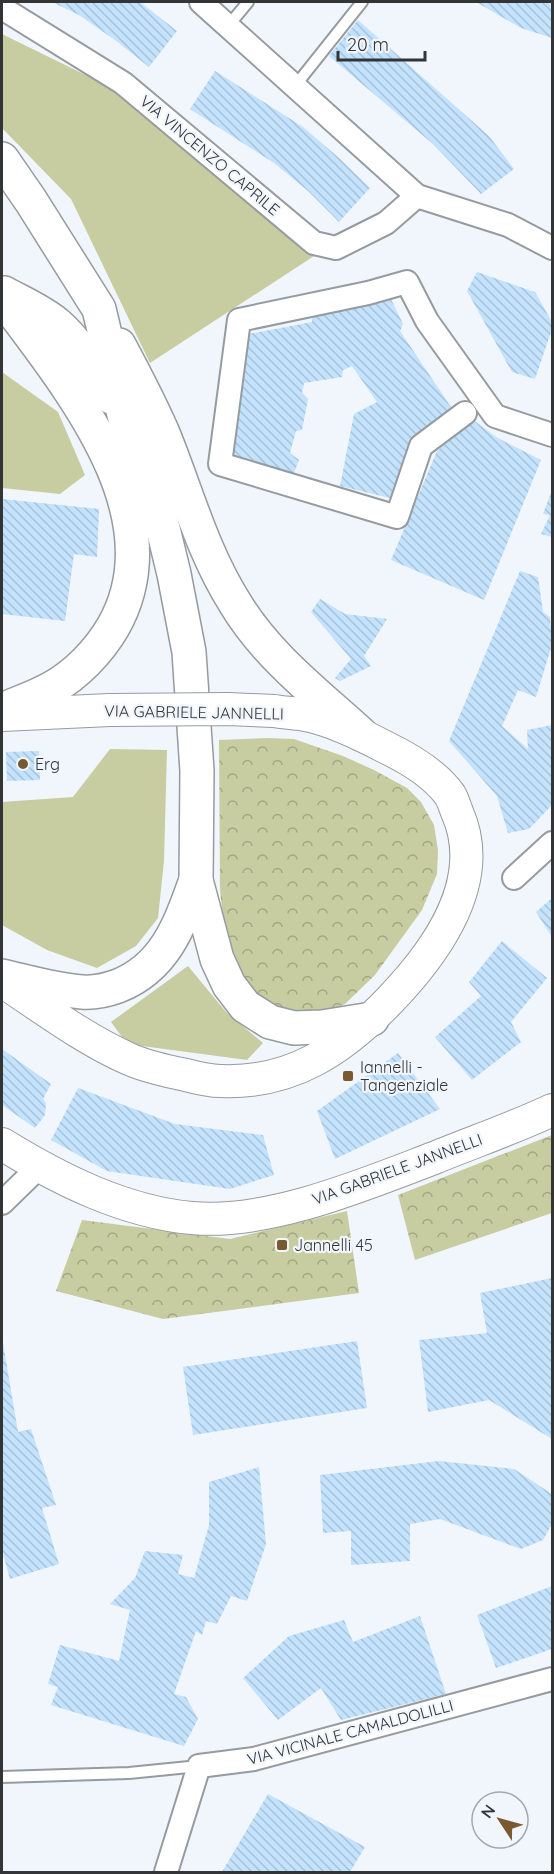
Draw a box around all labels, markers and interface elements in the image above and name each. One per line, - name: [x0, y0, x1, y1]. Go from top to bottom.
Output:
- scale bar: [338, 24, 425, 62]
- text: 20 m: [347, 33, 389, 56]
- street label: VIA VINCENZO CAPRILE: [136, 91, 284, 219]
- street label: VIA GABRIELE JANNELLI: [104, 700, 284, 724]
- place label: Erg: [35, 754, 60, 774]
- marker: Erg: [16, 757, 30, 771]
- place label: Iannelli - Tangenziale: [360, 1057, 448, 1095]
- marker: Iannelli - Tangenziale: [341, 1069, 355, 1083]
- street label: VIA GABRIELE JANNELLI: [309, 1129, 485, 1209]
- place label: Jannelli 45: [294, 1235, 373, 1255]
- marker: Jannelli 45: [275, 1238, 289, 1252]
- street label: VIA VICINALE CAMALDOLILLI: [245, 1695, 455, 1769]
- north arrow: [470, 1790, 530, 1850]
- text: N: [476, 1801, 499, 1822]

